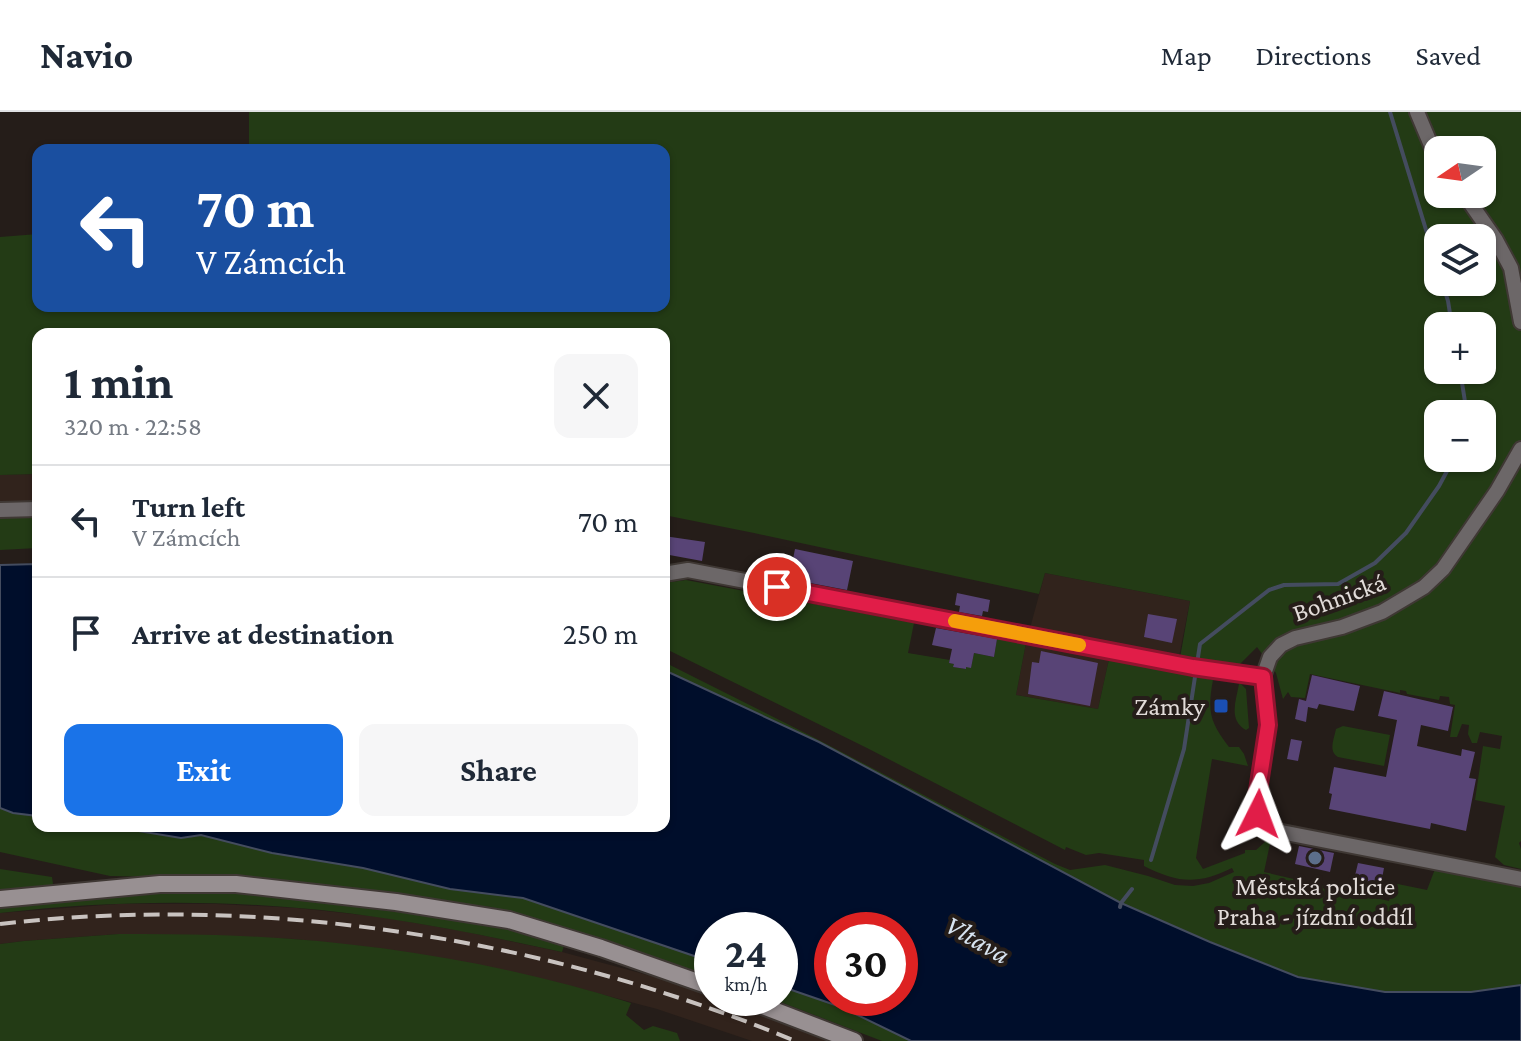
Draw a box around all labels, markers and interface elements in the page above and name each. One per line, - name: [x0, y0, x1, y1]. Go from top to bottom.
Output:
- text: Navio: [40, 34, 133, 76]
- text: Map: [1161, 40, 1212, 71]
- text: Directions: [1256, 40, 1371, 71]
- text: Saved: [1415, 40, 1481, 71]
- north arrow: [1424, 136, 1496, 208]
- map controls: [1424, 136, 1496, 472]
- icon: left: [64, 176, 168, 280]
- text: 70 m: [196, 177, 315, 239]
- button: layers: [1424, 224, 1496, 296]
- text: V Zámcích: [196, 242, 346, 282]
- button: +: [1424, 312, 1496, 384]
- button: close: [554, 354, 638, 438]
- text: 1 min: [64, 355, 173, 408]
- button: −: [1424, 400, 1496, 472]
- text: 320 m · 22:58: [64, 412, 202, 441]
- text: Turn left: [132, 490, 245, 523]
- icon: left: [64, 499, 108, 543]
- text: 70 m: [578, 505, 638, 538]
- text: V Zámcích: [132, 523, 240, 552]
- pin: [743, 553, 811, 621]
- icon: arrive: [755, 565, 799, 609]
- street label: Bohnická: [1289, 567, 1390, 628]
- icon: arrive: [64, 611, 108, 655]
- text: Arrive at destination: [132, 617, 394, 650]
- text: 250 m: [563, 617, 638, 650]
- place label: Zámky: [1135, 692, 1206, 721]
- marker: Zámky: [1212, 697, 1230, 715]
- button: Exit: [64, 724, 343, 816]
- button: Share: [359, 724, 638, 816]
- position arrow: [1216, 772, 1300, 856]
- marker: Městská policie Praha - jízdní oddíl: [1306, 849, 1324, 867]
- place label: Městská policie Praha - jízdní oddíl: [1217, 872, 1413, 931]
- water label: Vltava: [940, 909, 1015, 970]
- speed limit sign: 30: [814, 912, 918, 1016]
- text: 24: [725, 931, 767, 976]
- text: km/h: [724, 973, 768, 995]

